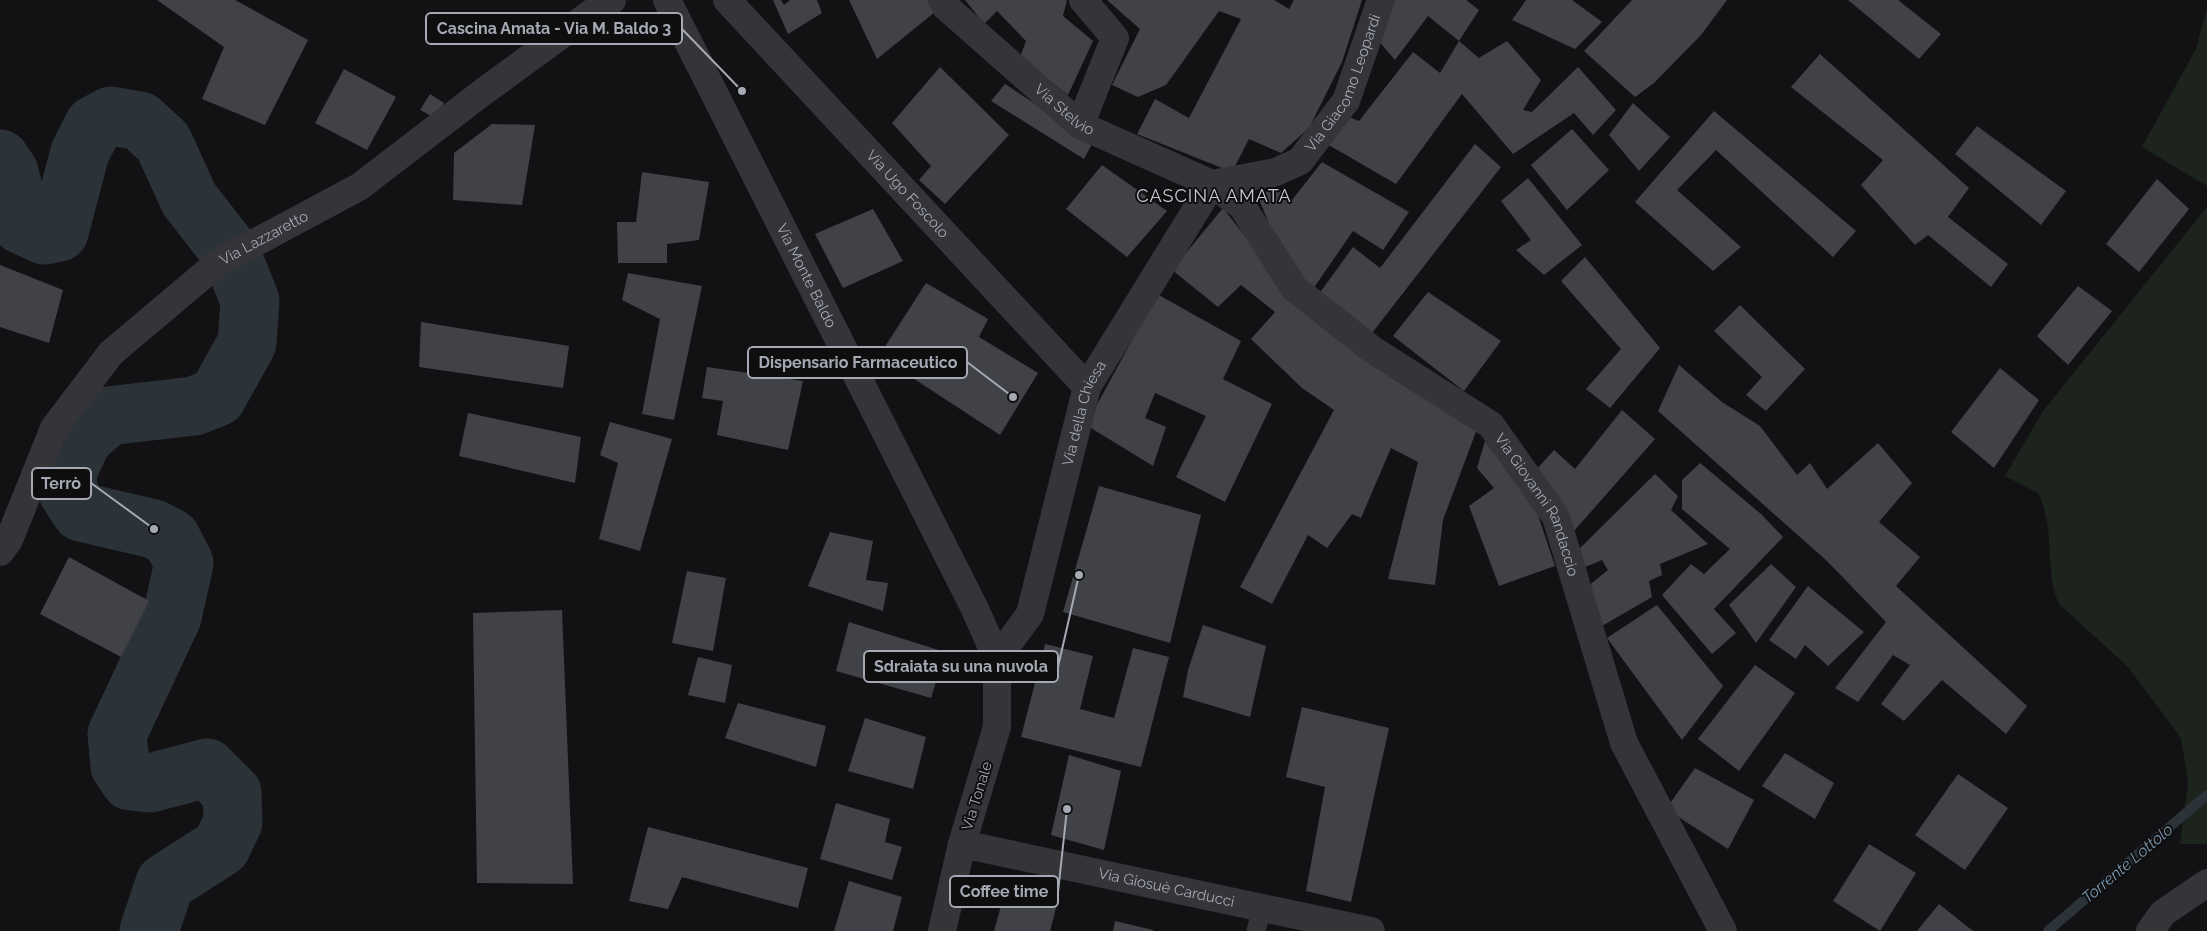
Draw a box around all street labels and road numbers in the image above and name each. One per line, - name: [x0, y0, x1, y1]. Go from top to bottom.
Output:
- street label: Via Giacomo Leopardi: [1301, 12, 1384, 155]
- street label: Via Stelvio: [1031, 80, 1097, 139]
- street label: Via Ugo Foscolo: [862, 146, 953, 242]
- street label: Via Lazzaretto: [216, 207, 311, 269]
- street label: Via Monte Baldo: [773, 221, 840, 331]
- street label: Via della Chiesa: [1059, 357, 1110, 468]
- street label: Via Giovanni Randaccio: [1491, 430, 1582, 578]
- street label: Via Tonale: [958, 759, 996, 833]
- street label: Via Giosuè Carducci: [1097, 864, 1236, 911]

